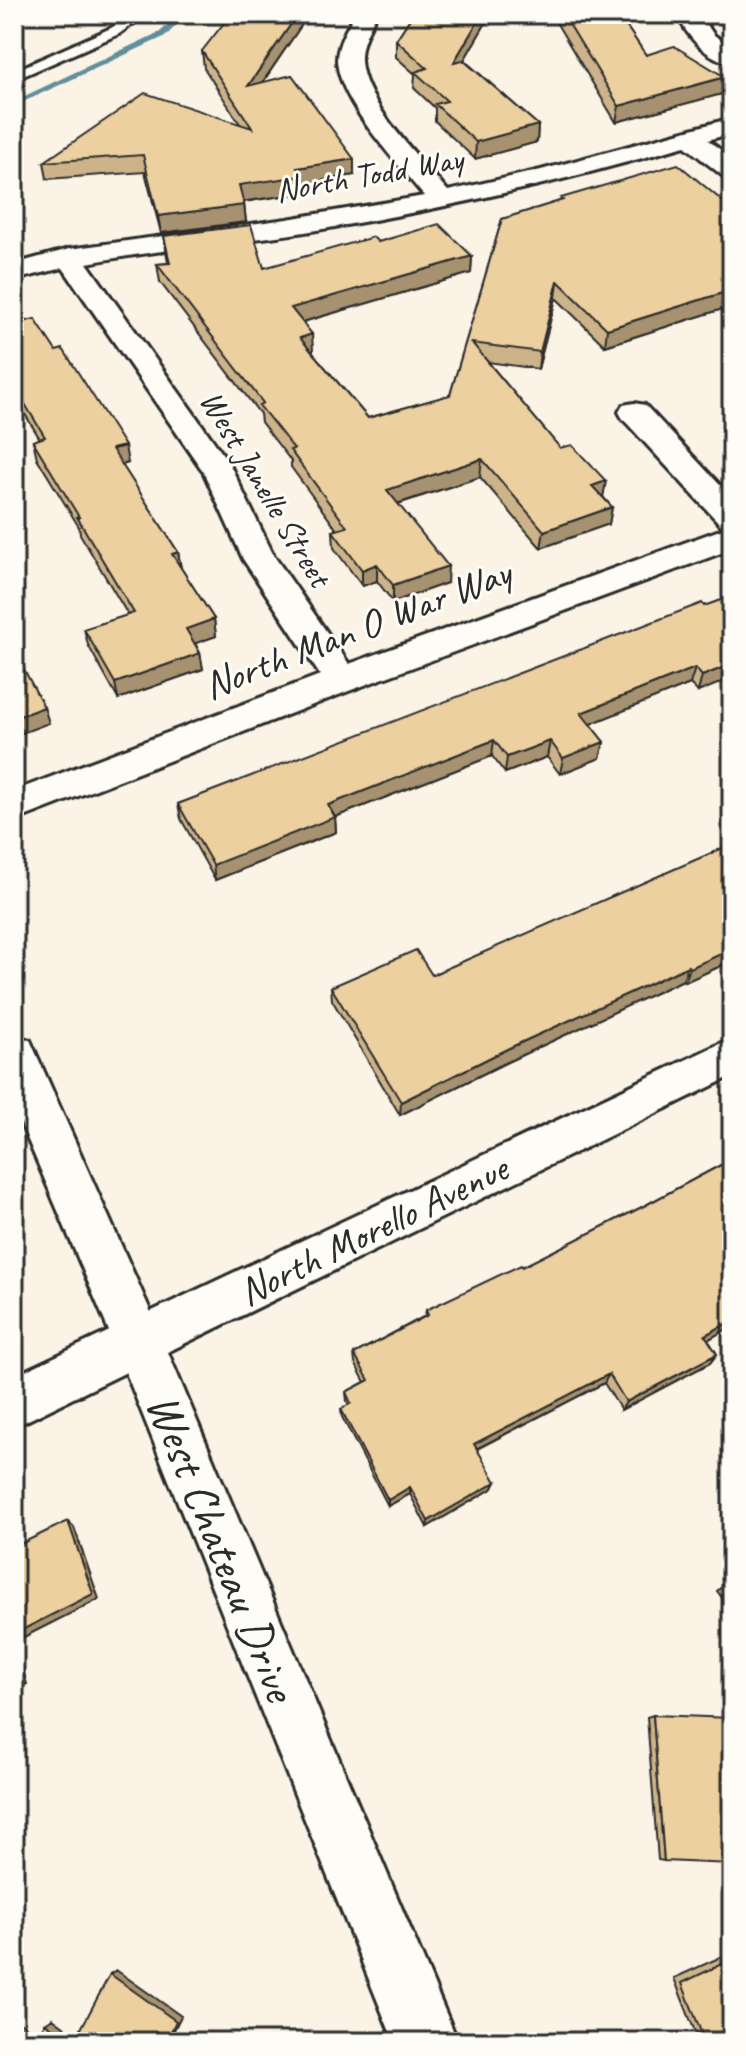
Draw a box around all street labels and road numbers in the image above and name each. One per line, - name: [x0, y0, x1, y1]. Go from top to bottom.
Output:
- street label: North Todd Way: [272, 136, 469, 212]
- street label: West Janelle Street: [191, 382, 343, 597]
- street label: North Man O War Way: [196, 546, 521, 711]
- street label: North Morello Avenue: [230, 1142, 518, 1317]
- street label: West Chateau Drive: [133, 1385, 312, 1713]

